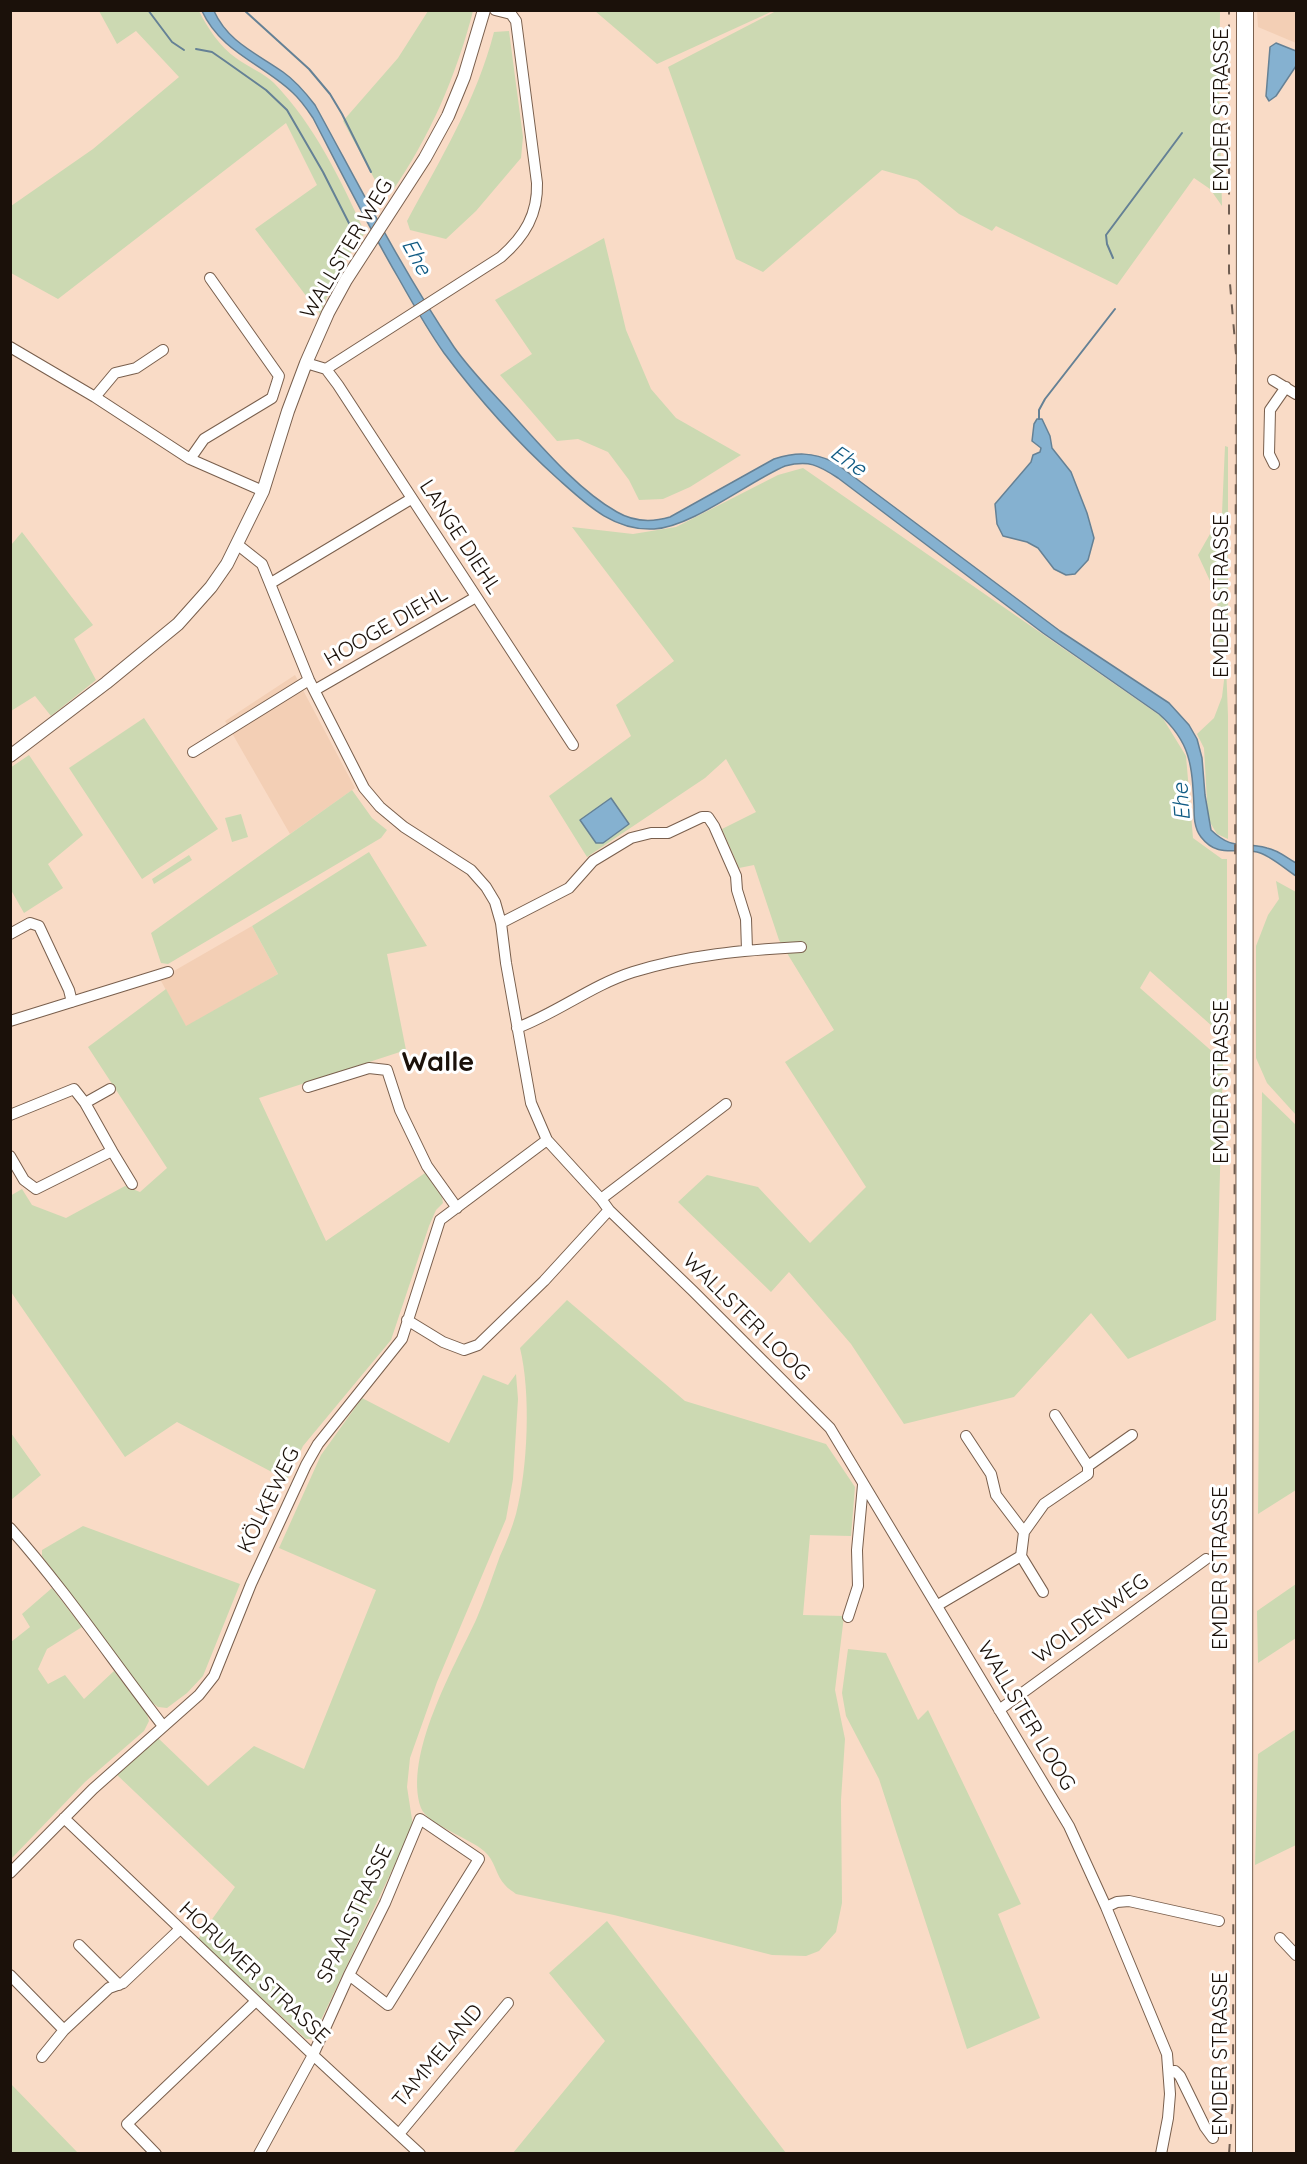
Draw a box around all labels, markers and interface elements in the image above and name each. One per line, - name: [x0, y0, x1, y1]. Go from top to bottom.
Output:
- street label: EMDER STRASSE: [1209, 28, 1235, 192]
- street label: WALLSTER WEG: [295, 174, 399, 324]
- water label: Ehe: [395, 234, 437, 280]
- water label: Ehe: [825, 440, 871, 482]
- street label: LANGE DIEHL: [414, 475, 506, 599]
- street label: EMDER STRASSE: [1209, 514, 1235, 678]
- street label: HOOGE DIEHL: [320, 582, 452, 672]
- water label: Ehe: [1168, 782, 1196, 822]
- street label: EMDER STRASSE: [1209, 1000, 1235, 1164]
- district label: Walle: [402, 1047, 474, 1079]
- street label: WALLSTER LOOG: [677, 1248, 815, 1386]
- street label: KÖLKEWEG: [233, 1443, 305, 1557]
- street label: EMDER STRASSE: [1208, 1486, 1234, 1650]
- street label: WOLDENWEG: [1028, 1569, 1154, 1669]
- street label: WALLSTER LOOG: [971, 1637, 1081, 1795]
- street label: SPAALSTRASSE: [312, 1841, 398, 1987]
- street label: HORUMER STRASSE: [173, 1897, 335, 2049]
- street label: EMDER STRASSE: [1208, 1972, 1234, 2136]
- street label: TAMMELAND: [388, 1999, 488, 2113]

